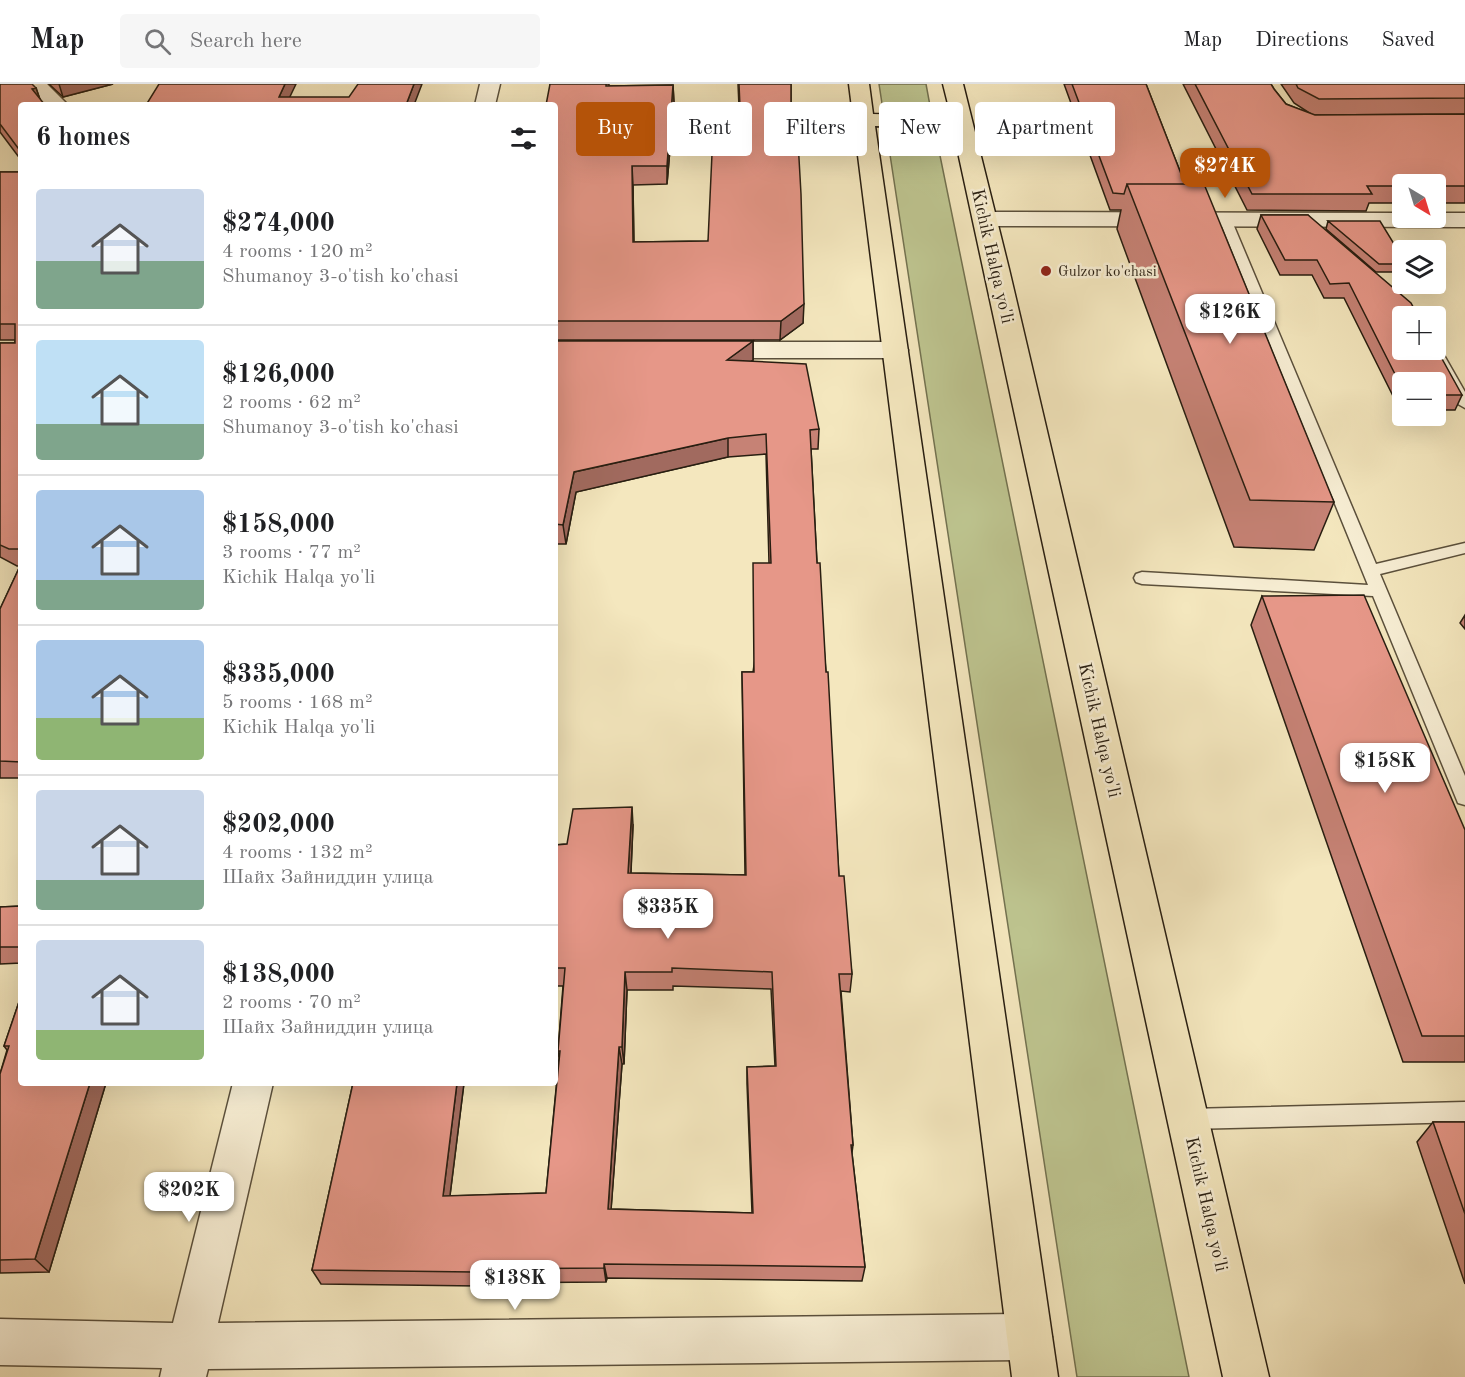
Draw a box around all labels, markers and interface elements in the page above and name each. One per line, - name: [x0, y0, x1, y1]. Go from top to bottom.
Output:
- search box: [120, 14, 540, 68]
- icon: search: [141, 25, 174, 58]
- text: Map: [30, 27, 84, 55]
- text: Search here: [189, 30, 302, 52]
- text: Map: [1183, 30, 1222, 51]
- text: Directions: [1255, 30, 1349, 51]
- text: Saved: [1382, 30, 1435, 51]
- chip: Buy: [576, 102, 655, 156]
- chip: Rent: [667, 102, 752, 156]
- chip: Filters: [764, 102, 867, 156]
- chip: New: [879, 102, 963, 156]
- chip: Apartment: [975, 102, 1115, 156]
- icon: filters: [507, 122, 540, 155]
- text: 6 homes: [36, 125, 130, 151]
- pin: $274K: [1183, 148, 1267, 199]
- text: $274K: [1194, 157, 1256, 177]
- north arrow: [1392, 174, 1446, 228]
- map controls: [1392, 174, 1446, 426]
- street label: Kichik Halqa yo'li: [968, 187, 1016, 326]
- text: $274,000: [222, 211, 335, 237]
- icon: home: [84, 213, 156, 285]
- button: layers: [1392, 240, 1446, 294]
- text: 4 rooms · 120 m²: [222, 242, 372, 262]
- marker: Gulzor ko'chasi: [1039, 264, 1053, 278]
- place label: Gulzor ko'chasi: [1058, 265, 1157, 280]
- text: Shumanoy 3-o'tish ko'chasi: [222, 267, 459, 287]
- pin: $126K: [1188, 294, 1272, 345]
- text: $126K: [1199, 303, 1261, 323]
- button: +: [1392, 306, 1446, 360]
- text: $126,000: [222, 362, 335, 388]
- icon: home: [84, 364, 156, 436]
- button: −: [1392, 372, 1446, 426]
- text: 2 rooms · 62 m²: [222, 393, 361, 413]
- text: Shumanoy 3-o'tish ko'chasi: [222, 418, 459, 438]
- text: $158,000: [222, 512, 335, 538]
- icon: home: [84, 514, 156, 586]
- text: 3 rooms · 77 m²: [222, 543, 361, 563]
- text: Kichik Halqa yo'li: [222, 568, 375, 588]
- street label: Kichik Halqa yo'li: [1075, 661, 1123, 800]
- text: $335,000: [222, 662, 335, 688]
- icon: home: [84, 664, 156, 736]
- text: 5 rooms · 168 m²: [222, 693, 372, 713]
- text: Kichik Halqa yo'li: [222, 718, 375, 738]
- pin: $158K: [1343, 743, 1427, 794]
- text: $158K: [1354, 752, 1416, 772]
- text: $202,000: [222, 812, 335, 838]
- icon: home: [84, 814, 156, 886]
- text: 4 rooms · 132 m²: [222, 843, 372, 863]
- text: Шайх Зайниддин улица: [222, 868, 434, 888]
- pin: $335K: [626, 889, 710, 940]
- text: $335K: [637, 898, 699, 918]
- text: $138,000: [222, 962, 335, 988]
- icon: home: [84, 964, 156, 1036]
- text: 2 rooms · 70 m²: [222, 993, 361, 1013]
- text: Шайх Зайниддин улица: [222, 1018, 434, 1038]
- street label: Kichik Halqa yo'li: [1182, 1135, 1230, 1274]
- pin: $202K: [147, 1172, 231, 1223]
- text: $202K: [158, 1181, 220, 1201]
- pin: $138K: [473, 1260, 557, 1311]
- text: $138K: [484, 1269, 546, 1289]

